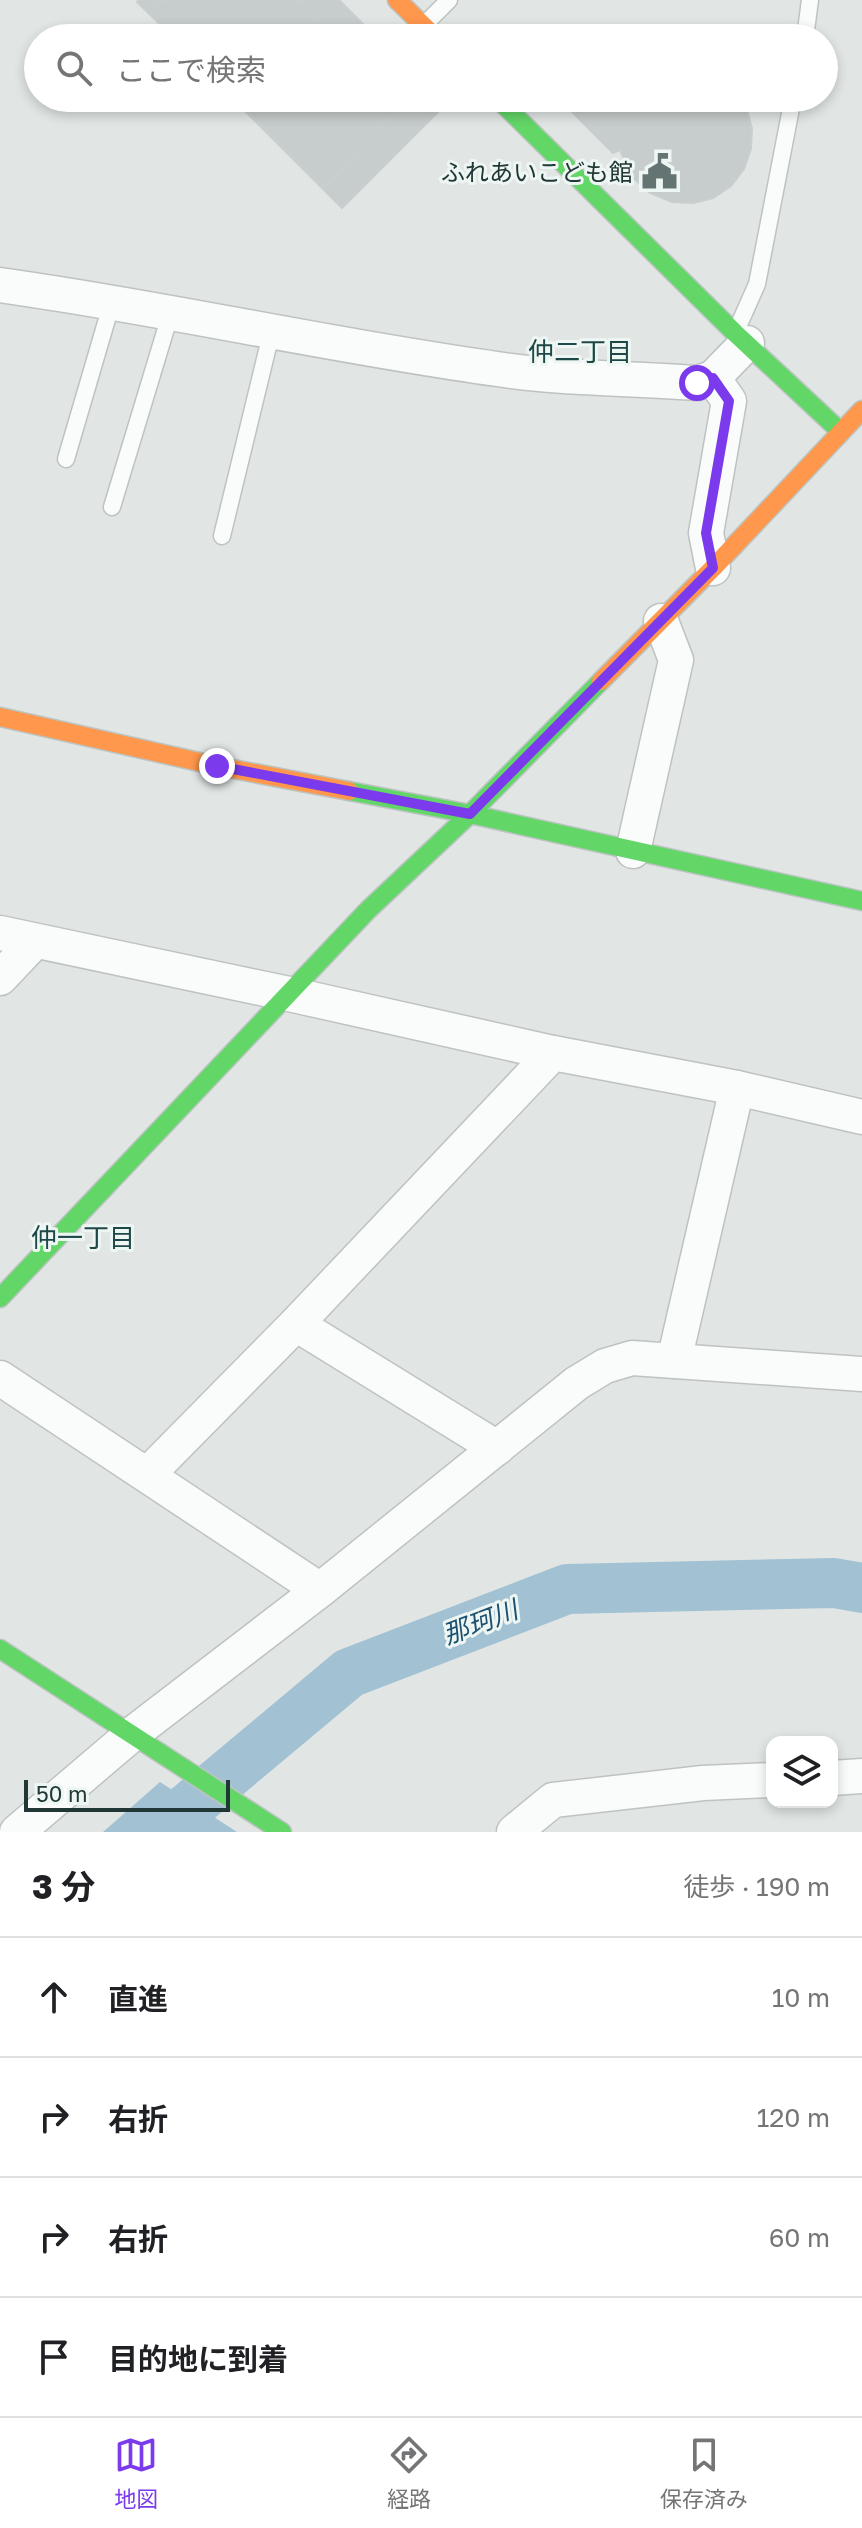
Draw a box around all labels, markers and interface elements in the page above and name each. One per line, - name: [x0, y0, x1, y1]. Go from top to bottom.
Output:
- search box: [24, 24, 838, 112]
- icon: search: [52, 46, 96, 90]
- text: ここで検索: [116, 52, 266, 88]
- public building icon: ふれあいこども館: [640, 152, 678, 190]
- place label: ふれあいこども館: [441, 157, 633, 186]
- district label: 仲二丁目: [528, 336, 632, 367]
- route start: [679, 365, 715, 401]
- route end: [199, 748, 235, 784]
- district label: 仲一丁目: [31, 1222, 135, 1253]
- water label: 那珂川: [438, 1592, 525, 1650]
- map controls: [766, 1736, 838, 1808]
- button: layers: [766, 1736, 838, 1808]
- scale bar: [24, 1776, 230, 1812]
- text: 50 m: [36, 1780, 87, 1807]
- text: 3 分: [32, 1866, 95, 1906]
- text: 徒歩 · 190 m: [683, 1871, 830, 1902]
- icon: ahead: [32, 1975, 76, 2019]
- text: 直進: [108, 1981, 168, 2017]
- text: 10 m: [772, 1982, 830, 2013]
- icon: right: [32, 2095, 76, 2139]
- text: 右折: [108, 2101, 168, 2137]
- text: 120 m: [757, 2102, 830, 2133]
- icon: right: [32, 2215, 76, 2259]
- text: 右折: [108, 2221, 168, 2257]
- text: 60 m: [769, 2222, 830, 2253]
- icon: arrive: [32, 2335, 76, 2379]
- text: 目的地に到着: [108, 2341, 288, 2377]
- tab: 地図: [114, 2433, 158, 2513]
- tab: 経路: [387, 2433, 431, 2513]
- tab: 保存済み: [660, 2433, 748, 2513]

